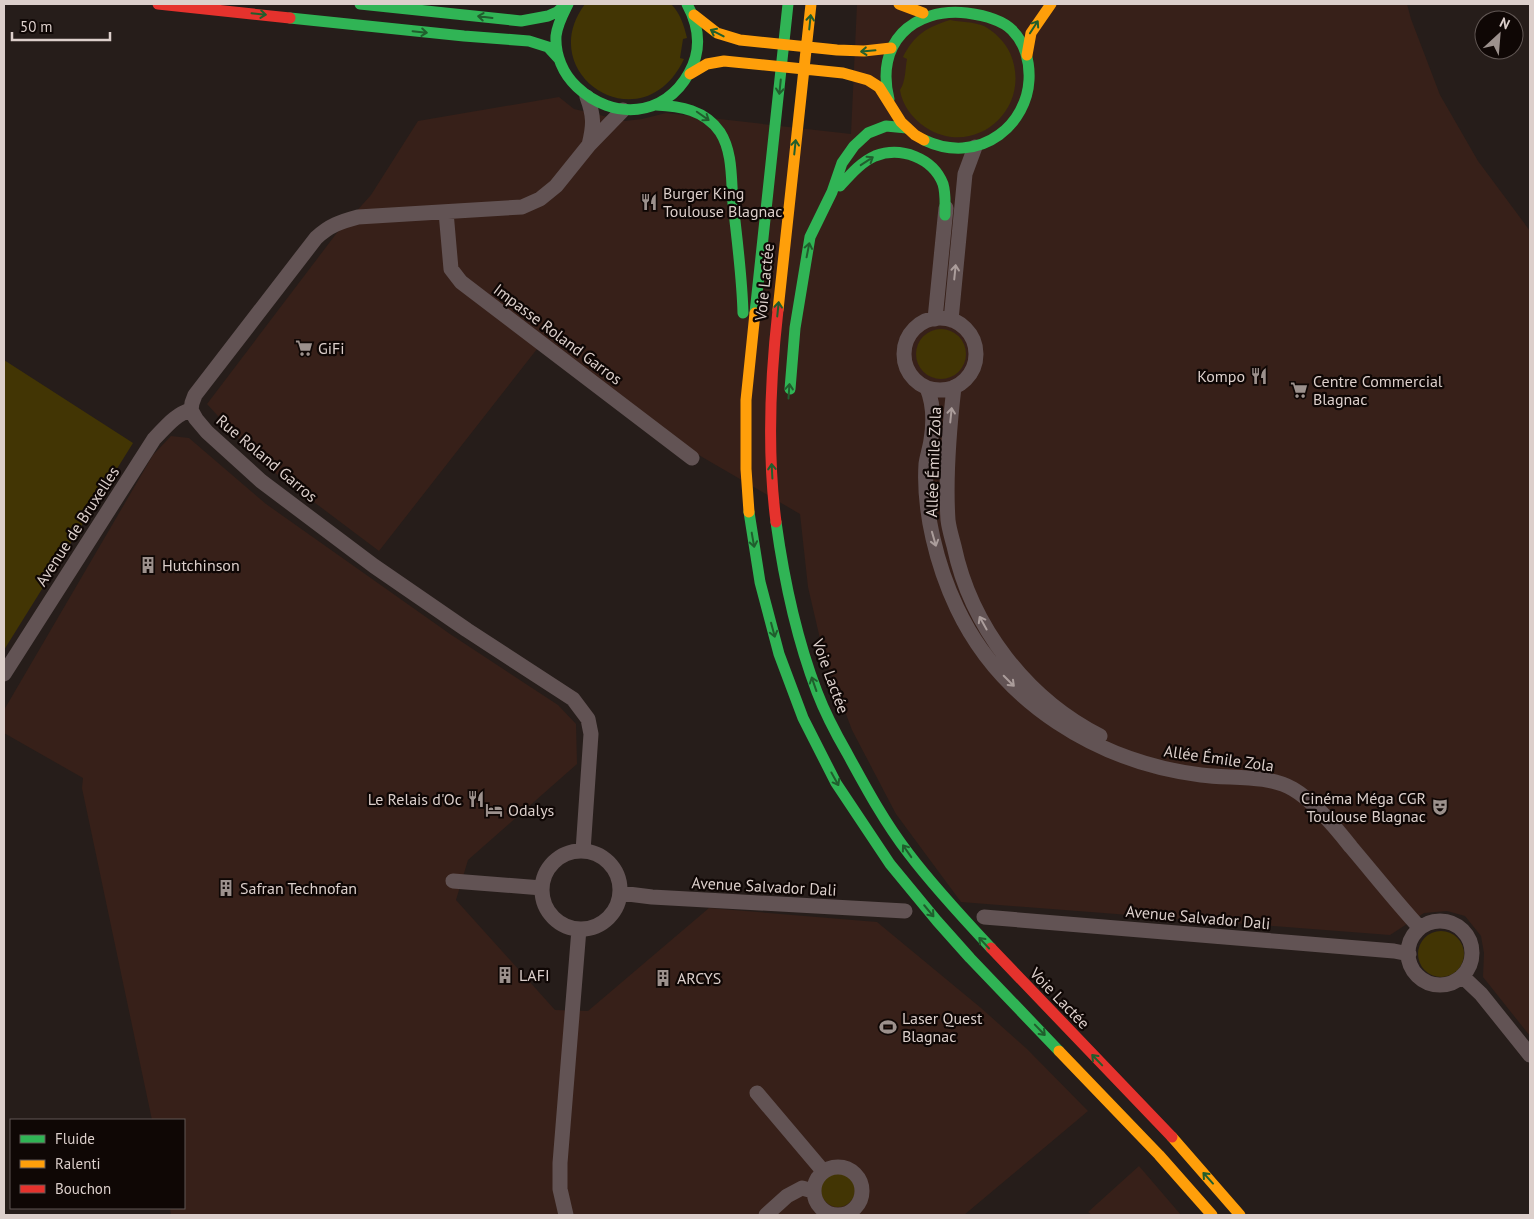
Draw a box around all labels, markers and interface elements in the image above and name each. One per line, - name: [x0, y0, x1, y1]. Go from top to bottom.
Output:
- scale bar: [12, 10, 110, 42]
- one-way arrow: [250, 10, 266, 19]
- north arrow: [1474, 10, 1524, 60]
- one-way arrow: [477, 12, 493, 22]
- text: N: [1497, 13, 1513, 33]
- one-way arrow: [805, 14, 815, 30]
- text: 50 m: [20, 17, 53, 36]
- one-way arrow: [1030, 21, 1040, 35]
- one-way arrow: [412, 27, 428, 37]
- one-way arrow: [710, 28, 725, 38]
- one-way arrow: [860, 46, 876, 56]
- one-way arrow: [775, 79, 784, 95]
- one-way arrow: [695, 111, 709, 121]
- one-way arrow: [790, 139, 800, 155]
- one-way arrow: [860, 156, 874, 166]
- place label: Burger King Toulouse Blagnac: [663, 183, 783, 221]
- restaurant icon: Burger King Toulouse Blagnac: [639, 192, 659, 212]
- street label: Voie Lactée: [750, 242, 778, 323]
- one-way arrow: [803, 242, 813, 258]
- one-way arrow: [950, 264, 960, 280]
- street label: Impasse Roland Garros: [490, 279, 626, 389]
- one-way arrow: [773, 301, 783, 317]
- supermarket icon: GiFi: [294, 338, 314, 358]
- place label: GiFi: [318, 338, 345, 358]
- place label: Kompo: [1197, 366, 1245, 386]
- restaurant icon: Kompo: [1249, 366, 1269, 386]
- place label: Centre Commercial Blagnac: [1313, 371, 1443, 409]
- supermarket icon: Centre Commercial Blagnac: [1289, 380, 1309, 400]
- one-way arrow: [785, 384, 794, 400]
- street label: Allée Émile Zola: [921, 406, 945, 518]
- one-way arrow: [946, 407, 955, 423]
- street label: Rue Roland Garros: [212, 410, 322, 506]
- street label: Avenue de Bruxelles: [31, 462, 123, 590]
- one-way arrow: [767, 463, 776, 479]
- one-way arrow: [748, 531, 758, 547]
- one-way arrow: [930, 531, 939, 547]
- building icon: Hutchinson: [138, 555, 158, 575]
- place label: Hutchinson: [162, 555, 240, 575]
- one-way arrow: [978, 617, 988, 631]
- one-way arrow: [768, 621, 778, 637]
- street label: Voie Lactée: [808, 635, 854, 716]
- one-way arrow: [1003, 675, 1015, 687]
- one-way arrow: [809, 677, 819, 693]
- street label: Allée Émile Zola: [1163, 740, 1275, 776]
- one-way arrow: [830, 772, 840, 786]
- place label: Cinéma Méga CGR Toulouse Blagnac: [1301, 788, 1426, 826]
- place label: Le Relais d'Oc: [368, 789, 462, 809]
- restaurant icon: Le Relais d'Oc: [466, 789, 486, 809]
- theatre icon: Cinéma Méga CGR Toulouse Blagnac: [1430, 797, 1450, 817]
- hotel icon: Odalys: [484, 800, 504, 820]
- place label: Odalys: [508, 800, 555, 820]
- one-way arrow: [902, 844, 912, 858]
- street label: Avenue Salvador Dali: [691, 872, 837, 900]
- building icon: Safran Technofan: [216, 878, 236, 898]
- place label: Safran Technofan: [240, 878, 357, 898]
- street label: Avenue Salvador Dali: [1125, 901, 1271, 933]
- one-way arrow: [923, 905, 935, 918]
- one-way arrow: [978, 936, 990, 949]
- street label: Voie Lactée: [1025, 962, 1094, 1033]
- building icon: LAFI: [495, 965, 515, 985]
- place label: LAFI: [519, 965, 550, 985]
- building icon: ARCYS: [653, 968, 673, 988]
- place label: ARCYS: [677, 968, 721, 988]
- place label: Laser Quest Blagnac: [902, 1008, 983, 1046]
- sports icon: Laser Quest Blagnac: [878, 1017, 898, 1037]
- one-way arrow: [1034, 1024, 1046, 1036]
- one-way arrow: [1091, 1054, 1103, 1066]
- legend: [10, 1119, 185, 1209]
- text: Fluide: [55, 1129, 95, 1148]
- text: Ralenti: [55, 1154, 101, 1173]
- one-way arrow: [1202, 1172, 1214, 1185]
- text: Bouchon: [55, 1179, 111, 1198]

